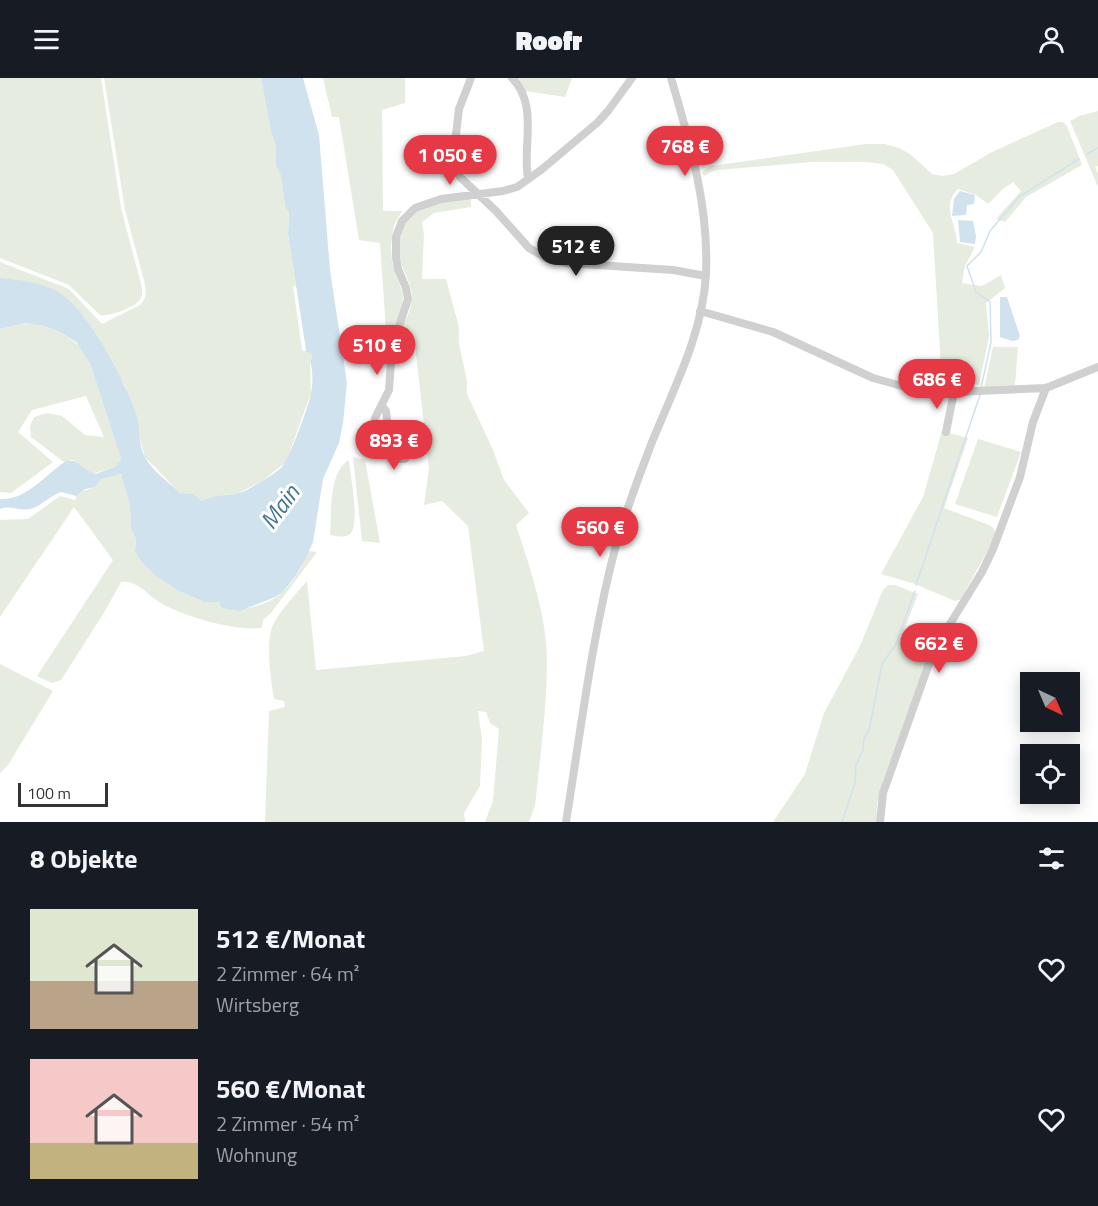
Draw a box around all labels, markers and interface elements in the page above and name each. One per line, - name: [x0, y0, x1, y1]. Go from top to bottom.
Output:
- text: Roofr: [516, 19, 582, 60]
- icon: menu: [30, 23, 63, 56]
- icon: person: [1035, 23, 1068, 56]
- pin: 768 €: [643, 126, 727, 177]
- text: 768 €: [660, 130, 710, 161]
- pin: 1 050 €: [395, 135, 505, 186]
- text: 1 050 €: [418, 139, 482, 170]
- pin: 512 €: [534, 226, 618, 277]
- text: 512 €: [551, 230, 601, 261]
- pin: 510 €: [335, 325, 419, 376]
- text: 510 €: [352, 329, 402, 360]
- pin: 686 €: [895, 359, 979, 410]
- text: 686 €: [912, 363, 962, 394]
- pin: 893 €: [352, 420, 436, 471]
- text: 893 €: [369, 424, 419, 455]
- water label: Main: [251, 476, 308, 536]
- pin: 560 €: [558, 507, 642, 558]
- text: 560 €: [575, 511, 625, 542]
- pin: 662 €: [897, 623, 981, 674]
- text: 662 €: [914, 627, 964, 658]
- north arrow: [1020, 672, 1080, 732]
- map controls: [1020, 672, 1080, 804]
- button: locate: [1020, 744, 1080, 804]
- scale bar: [18, 780, 108, 808]
- text: 100 m: [27, 781, 71, 805]
- text: 8 Objekte: [30, 839, 137, 878]
- icon: filters: [1035, 842, 1068, 875]
- text: 512 €/Monat: [216, 919, 365, 958]
- icon: home: [78, 933, 150, 1005]
- icon: heart: [1035, 953, 1068, 986]
- text: 2 Zimmer · 64 m²: [216, 958, 359, 989]
- text: Wirtsberg: [216, 989, 299, 1020]
- text: 560 €/Monat: [216, 1069, 365, 1108]
- icon: home: [78, 1083, 150, 1155]
- icon: heart: [1035, 1103, 1068, 1136]
- text: 2 Zimmer · 54 m²: [216, 1108, 359, 1139]
- text: Wohnung: [216, 1139, 297, 1170]

